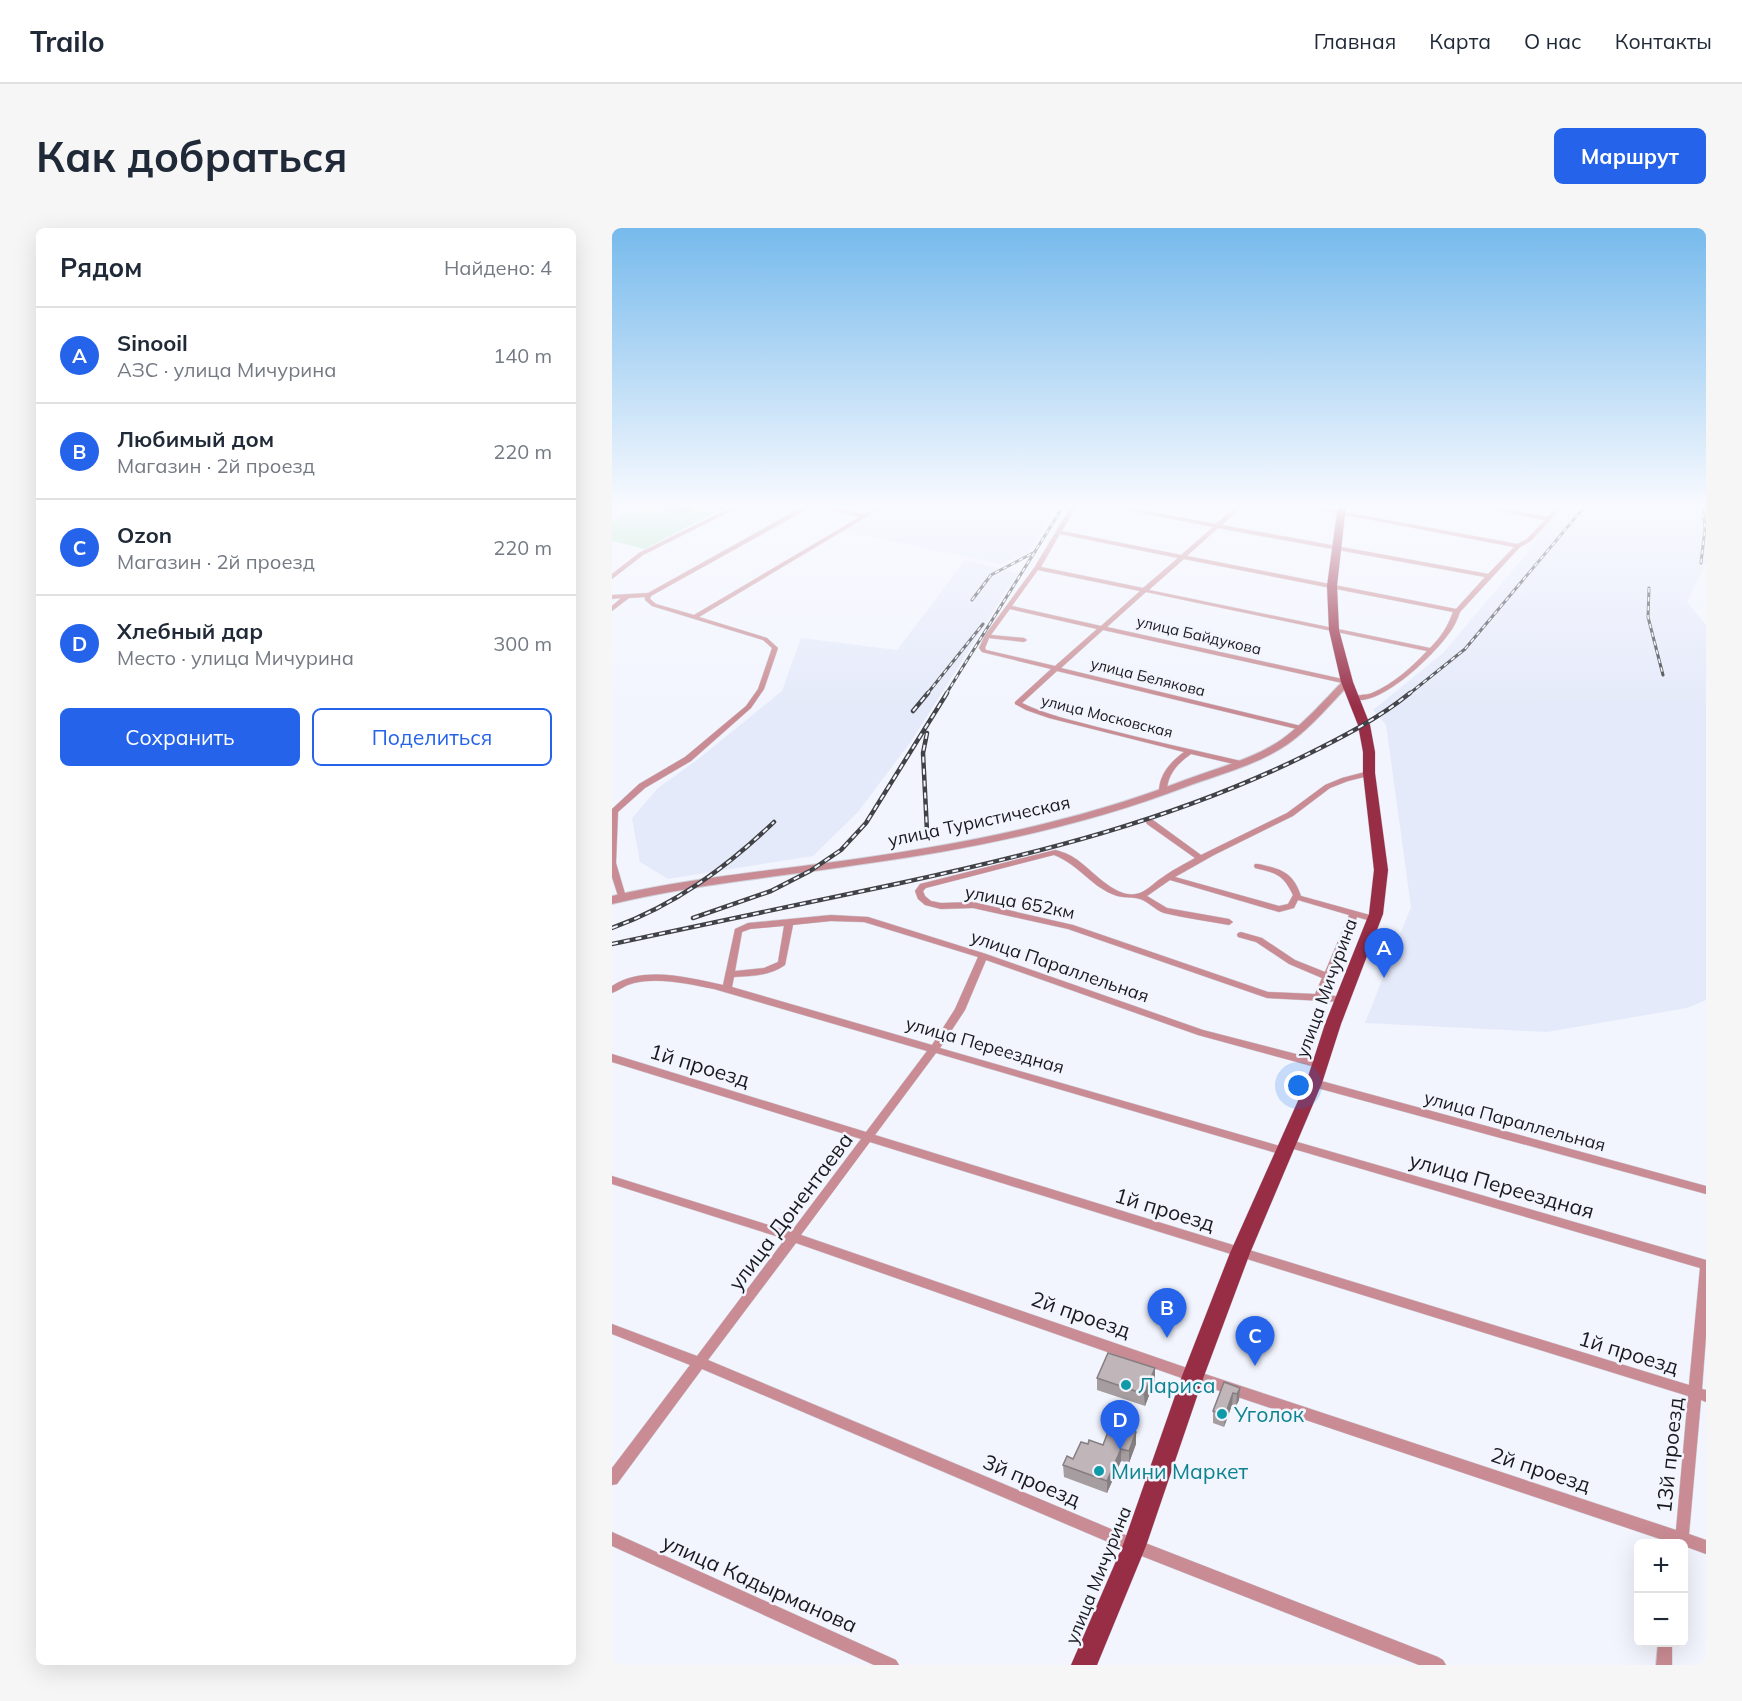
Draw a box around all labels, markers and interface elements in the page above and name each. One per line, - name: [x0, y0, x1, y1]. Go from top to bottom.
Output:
- text: Trailo: [30, 24, 105, 59]
- text: Главная: [1314, 28, 1396, 54]
- text: Карта: [1429, 28, 1491, 54]
- text: О нас: [1524, 28, 1582, 54]
- text: Контакты: [1615, 28, 1712, 54]
- button: Маршрут: [1554, 128, 1706, 184]
- text: Как добраться: [36, 130, 348, 183]
- text: Рядом: [60, 251, 143, 284]
- text: Найдено: 4: [444, 255, 552, 280]
- text: Sinooil: [117, 329, 188, 357]
- text: A: [72, 343, 87, 368]
- text: 140 m: [493, 343, 552, 368]
- text: АЗС · улица Мичурина: [117, 357, 336, 382]
- text: Любимый дом: [117, 425, 274, 453]
- text: B: [73, 439, 86, 464]
- text: 220 m: [493, 439, 552, 464]
- text: Магазин · 2й проезд: [117, 453, 315, 478]
- text: Ozon: [117, 521, 172, 549]
- text: C: [73, 535, 86, 560]
- text: 220 m: [493, 535, 552, 560]
- text: Магазин · 2й проезд: [117, 549, 315, 574]
- street label: улица Байдукова: [1135, 611, 1263, 659]
- text: Хлебный дар: [117, 617, 263, 645]
- text: D: [72, 631, 87, 656]
- text: 300 m: [493, 631, 552, 656]
- text: Место · улица Мичурина: [117, 645, 354, 670]
- street label: улица Белякова: [1089, 654, 1207, 700]
- street label: улица Московская: [1039, 690, 1175, 742]
- button: Сохранить: [60, 708, 300, 766]
- button: Поделиться: [312, 708, 552, 766]
- street label: улица Туристическая: [886, 790, 1072, 852]
- street label: улица 652км: [963, 880, 1077, 924]
- street label: улица Мичурина: [1290, 915, 1362, 1061]
- street label: улица Параллельная: [968, 925, 1152, 1007]
- pin: A: [1364, 928, 1404, 978]
- street label: улица Переездная: [903, 1011, 1067, 1079]
- street label: 1й проезд: [647, 1037, 753, 1093]
- your location: [1284, 1071, 1313, 1100]
- street label: улица Параллельная: [1422, 1086, 1608, 1156]
- street label: улица Донентаева: [722, 1127, 858, 1295]
- street label: улица Переездная: [1407, 1146, 1597, 1224]
- street label: 1й проезд: [1112, 1181, 1218, 1237]
- street label: 2й проезд: [1028, 1285, 1134, 1343]
- pin: B: [1148, 1288, 1186, 1338]
- pin: C: [1236, 1316, 1274, 1366]
- street label: 1й проезд: [1576, 1324, 1682, 1380]
- place label: Лариса: [1138, 1372, 1216, 1398]
- marker: Лариса: [1119, 1378, 1133, 1392]
- street label: 13й проезд: [1650, 1396, 1688, 1514]
- pin: D: [1100, 1400, 1140, 1450]
- place label: Уголок: [1233, 1401, 1305, 1427]
- marker: Уголок: [1215, 1407, 1229, 1421]
- street label: 2й проезд: [1488, 1441, 1594, 1497]
- street label: 3й проезд: [979, 1448, 1085, 1512]
- place label: Мини Маркет: [1111, 1458, 1249, 1484]
- marker: Мини Маркет: [1092, 1464, 1106, 1478]
- street label: улица Мичурина: [1060, 1503, 1136, 1647]
- street label: улица Кадырманова: [658, 1528, 862, 1638]
- map controls: [1634, 1539, 1688, 1647]
- button: +: [1634, 1539, 1688, 1593]
- button: −: [1634, 1593, 1688, 1647]

